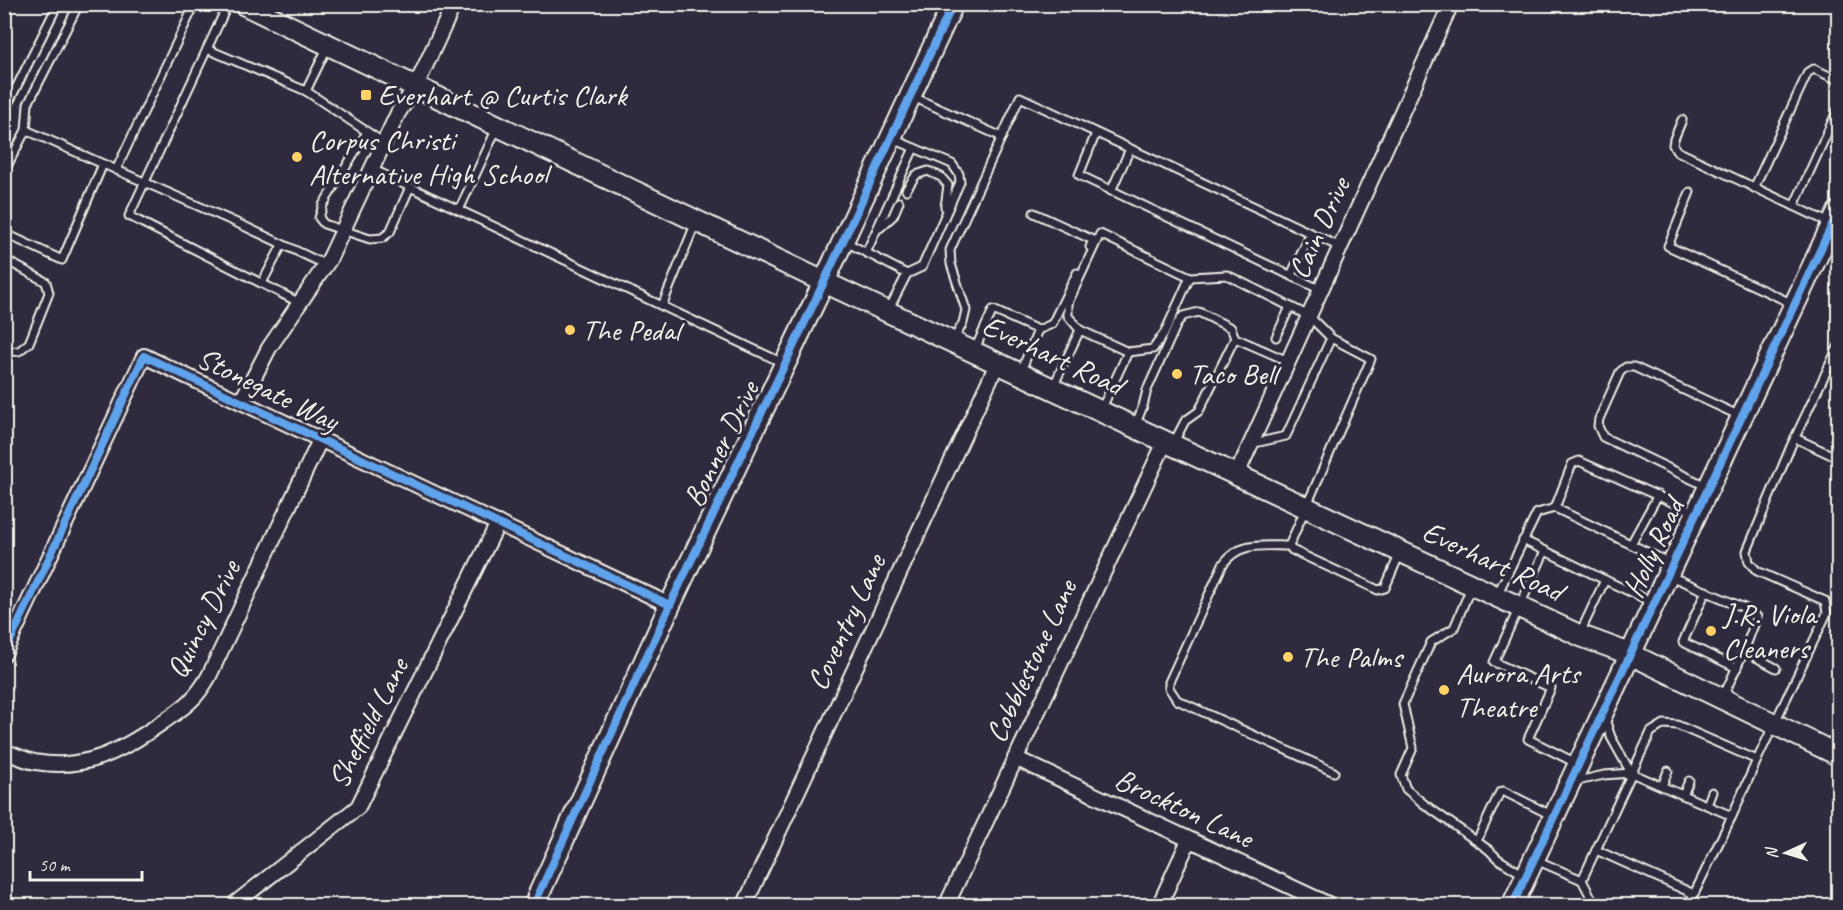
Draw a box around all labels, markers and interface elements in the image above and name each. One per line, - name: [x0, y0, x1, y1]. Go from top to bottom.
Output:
- place label: Everhart @ Curtis Clark: [378, 76, 629, 114]
- marker: Everhart @ Curtis Clark: [359, 88, 373, 102]
- place label: Corpus Christi Alternative High School: [309, 121, 553, 193]
- marker: Corpus Christi Alternative High School: [290, 150, 304, 164]
- street label: Cain Drive: [1279, 169, 1360, 285]
- street label: Everhart Road: [977, 306, 1133, 406]
- place label: The Pedal: [582, 311, 685, 349]
- marker: The Pedal: [563, 323, 577, 337]
- street label: Stonegate Way: [191, 338, 347, 440]
- place label: Taco Bell: [1189, 355, 1282, 393]
- marker: Taco Bell: [1170, 367, 1184, 381]
- street label: Bonner Drive: [674, 373, 769, 513]
- street label: Holly Road: [1614, 489, 1694, 603]
- street label: Everhart Road: [1417, 512, 1573, 612]
- street label: Coventry Lane: [798, 546, 895, 696]
- street label: Quincy Drive: [157, 552, 250, 684]
- street label: Cobblestone Lane: [977, 572, 1086, 748]
- place label: J.R. Viola Cleaners: [1721, 595, 1818, 667]
- marker: J.R. Viola Cleaners: [1704, 624, 1718, 638]
- place label: The Palms: [1300, 638, 1405, 676]
- street label: Sheffield Lane: [319, 650, 418, 794]
- marker: The Palms: [1281, 650, 1295, 664]
- place label: Aurora Arts Theatre: [1456, 654, 1582, 726]
- marker: Aurora Arts Theatre: [1437, 683, 1451, 697]
- street label: Brockton Lane: [1109, 759, 1261, 857]
- north arrow: [1756, 823, 1816, 883]
- scale bar: [30, 844, 142, 882]
- text: N: [1761, 845, 1782, 860]
- text: 50 m: [39, 854, 72, 876]

